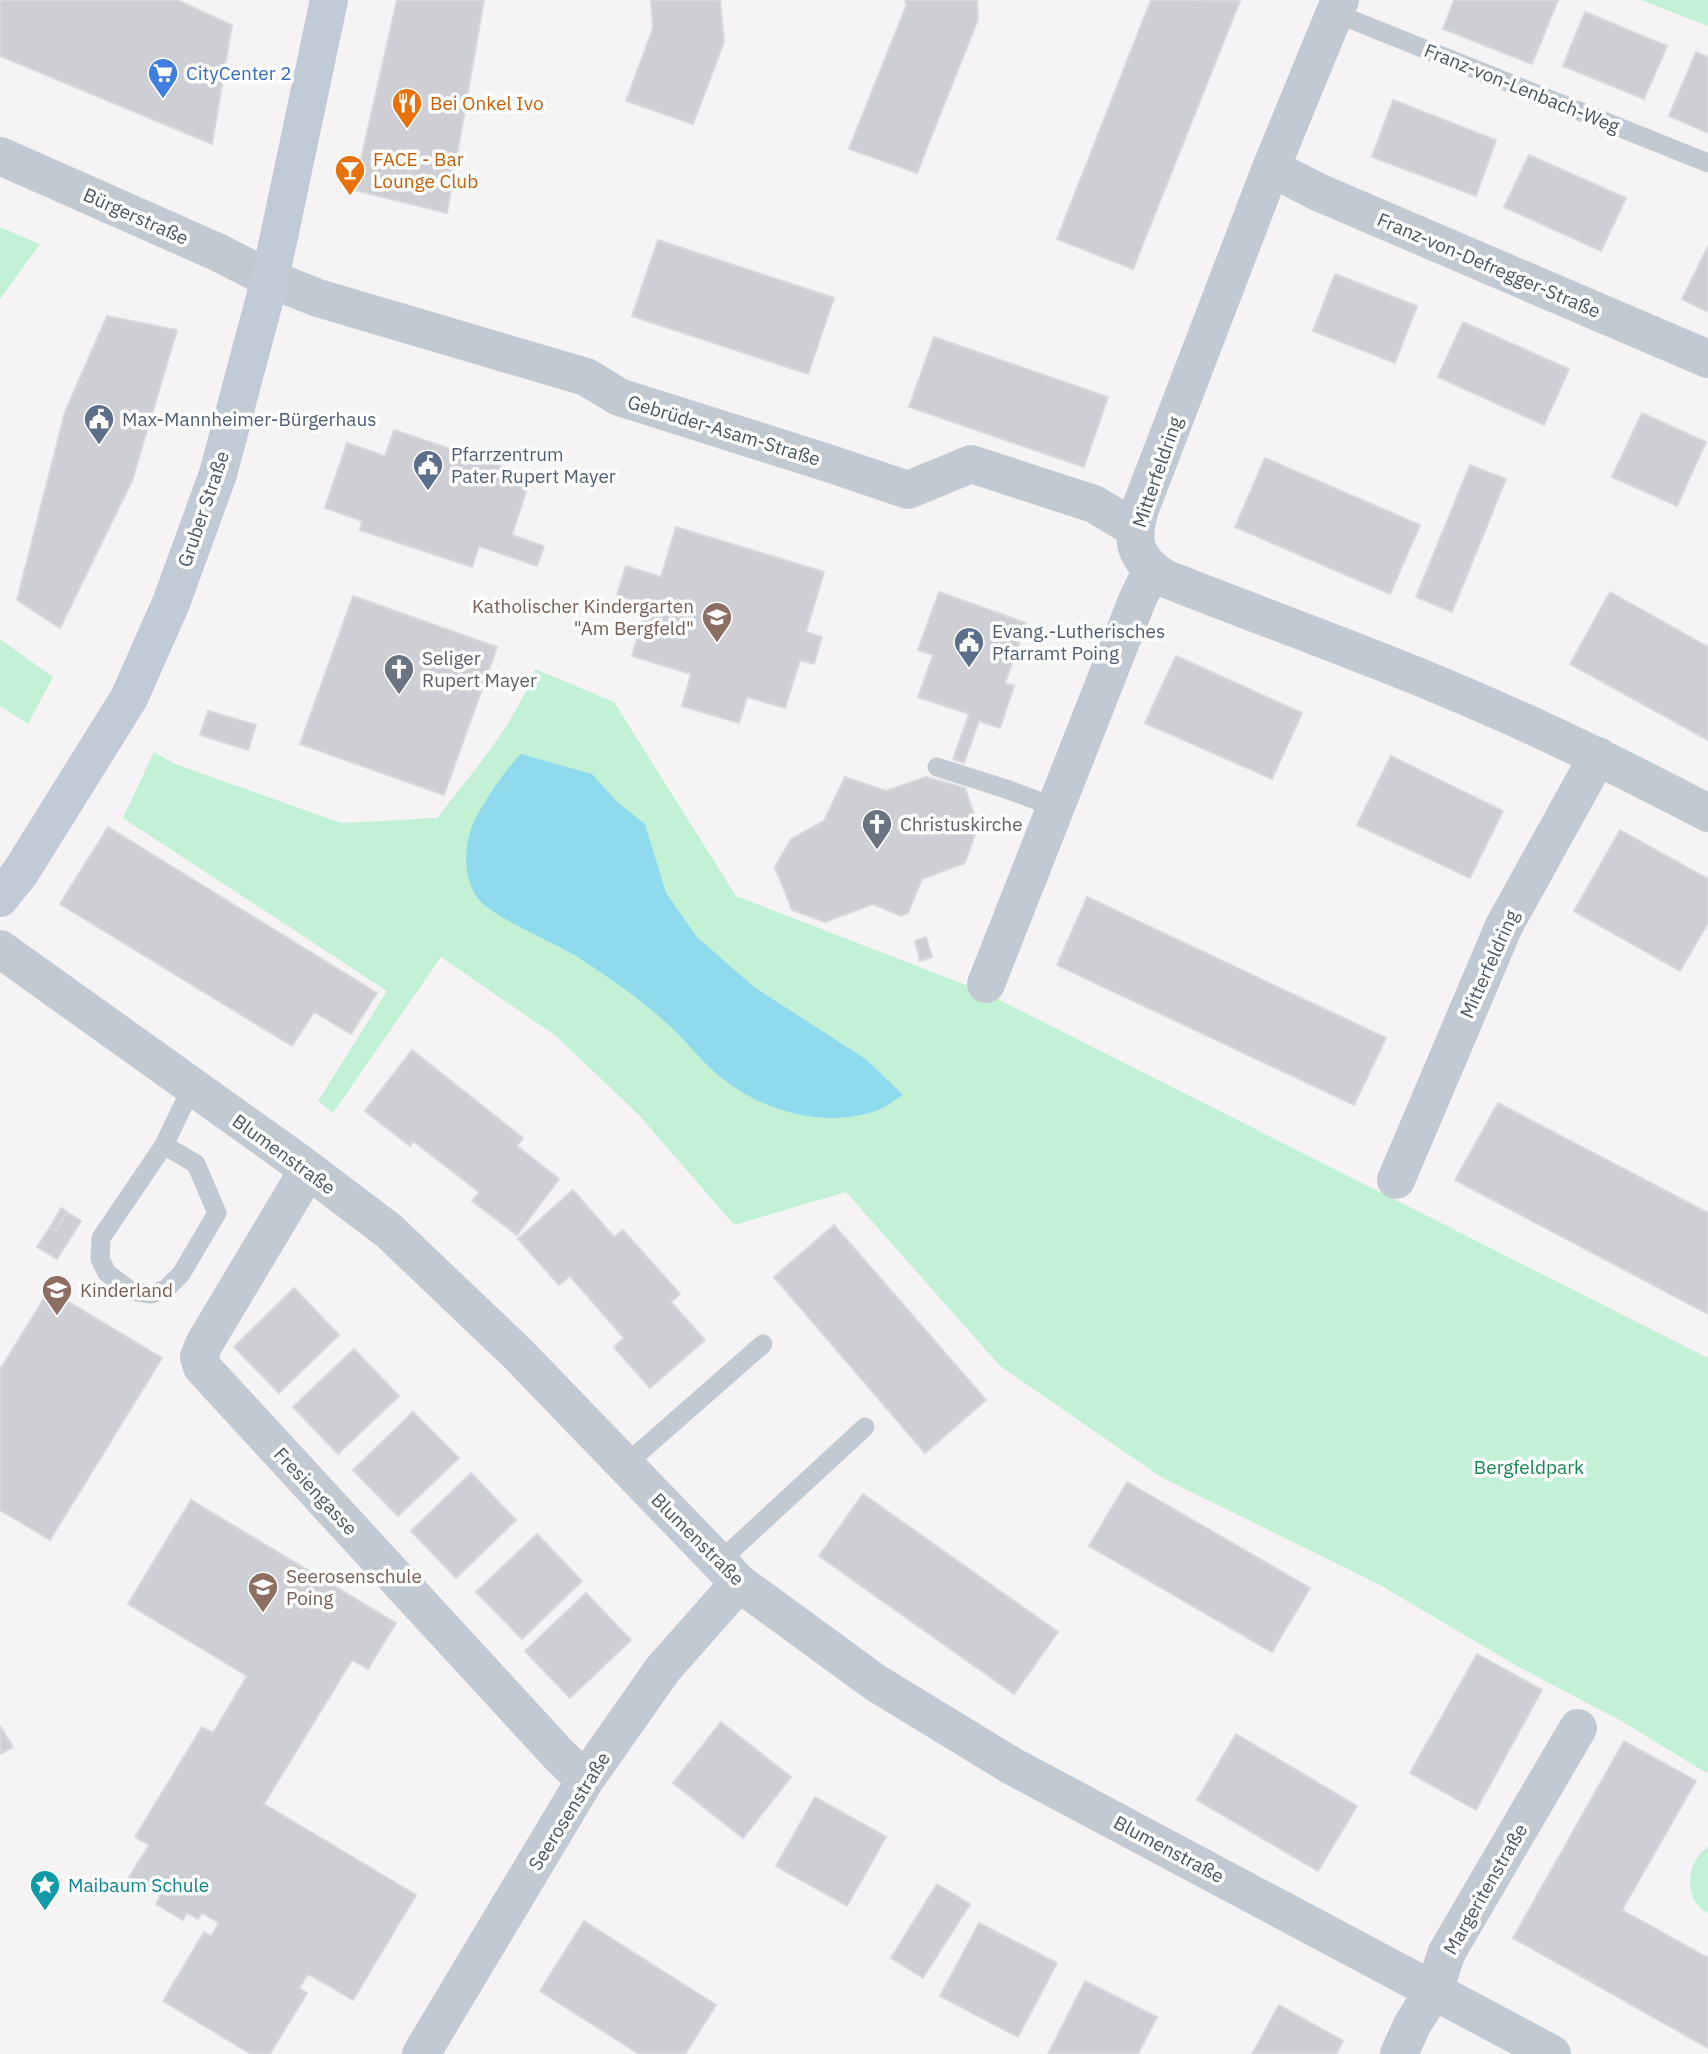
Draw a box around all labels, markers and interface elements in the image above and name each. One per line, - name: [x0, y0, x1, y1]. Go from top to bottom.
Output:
- street label: Franz-von-Lenbach-Weg: [1421, 38, 1623, 138]
- supermarket icon: CityCenter 2: [146, 56, 180, 100]
- place label: CityCenter 2: [186, 61, 292, 85]
- restaurant icon: Bei Onkel Ivo: [390, 86, 424, 130]
- place label: Bei Onkel Ivo: [430, 91, 544, 115]
- place label: FACE - Bar Lounge Club: [373, 147, 478, 193]
- bar icon: FACE - Bar Lounge Club: [333, 153, 367, 197]
- street label: Bürgerstraße: [80, 182, 192, 250]
- street label: Franz-von-Defregger-Straße: [1374, 207, 1604, 323]
- street label: Gebrüder-Asam-Straße: [625, 389, 823, 471]
- public building icon: Max-Mannheimer-Bürgerhaus: [82, 402, 116, 446]
- place label: Max-Mannheimer-Bürgerhaus: [122, 407, 377, 431]
- street label: Mitterfeldring: [1127, 413, 1187, 531]
- place label: Pfarrzentrum Pater Rupert Mayer: [451, 442, 616, 488]
- street label: Gruber Straße: [172, 448, 234, 570]
- public building icon: Pfarrzentrum Pater Rupert Mayer: [411, 448, 445, 492]
- place label: Katholischer Kindergarten "Am Bergfeld": [472, 594, 694, 640]
- school or university icon: Katholischer Kindergarten "Am Bergfeld": [700, 600, 734, 644]
- place label: Evang.-Lutherisches Pfarramt Poing: [992, 619, 1165, 665]
- public building icon: Evang.-Lutherisches Pfarramt Poing: [952, 625, 986, 669]
- place label: Seliger Rupert Mayer: [422, 646, 537, 692]
- church icon: Seliger Rupert Mayer: [382, 652, 416, 696]
- church icon: Christuskirche: [860, 807, 894, 851]
- place label: Christuskirche: [900, 812, 1023, 836]
- street label: Mitterfeldring: [1454, 906, 1524, 1022]
- street label: Blumenstraße: [228, 1109, 340, 1199]
- school or university icon: Kinderland: [40, 1273, 74, 1317]
- place label: Kinderland: [80, 1278, 173, 1302]
- street label: Fresiengasse: [269, 1442, 363, 1540]
- park label: Bergfeldpark: [1474, 1455, 1584, 1479]
- street label: Blumenstraße: [647, 1488, 749, 1590]
- place label: Seerosenschule Poing: [286, 1564, 422, 1610]
- school or university icon: Seerosenschule Poing: [246, 1570, 280, 1614]
- street label: Seerosenstraße: [523, 1747, 615, 1875]
- street label: Blumenstraße: [1110, 1810, 1228, 1888]
- street label: Margeritenstraße: [1438, 1819, 1532, 1959]
- place icon: Maibaum Schule: [28, 1868, 62, 1912]
- place label: Maibaum Schule: [68, 1873, 209, 1897]

